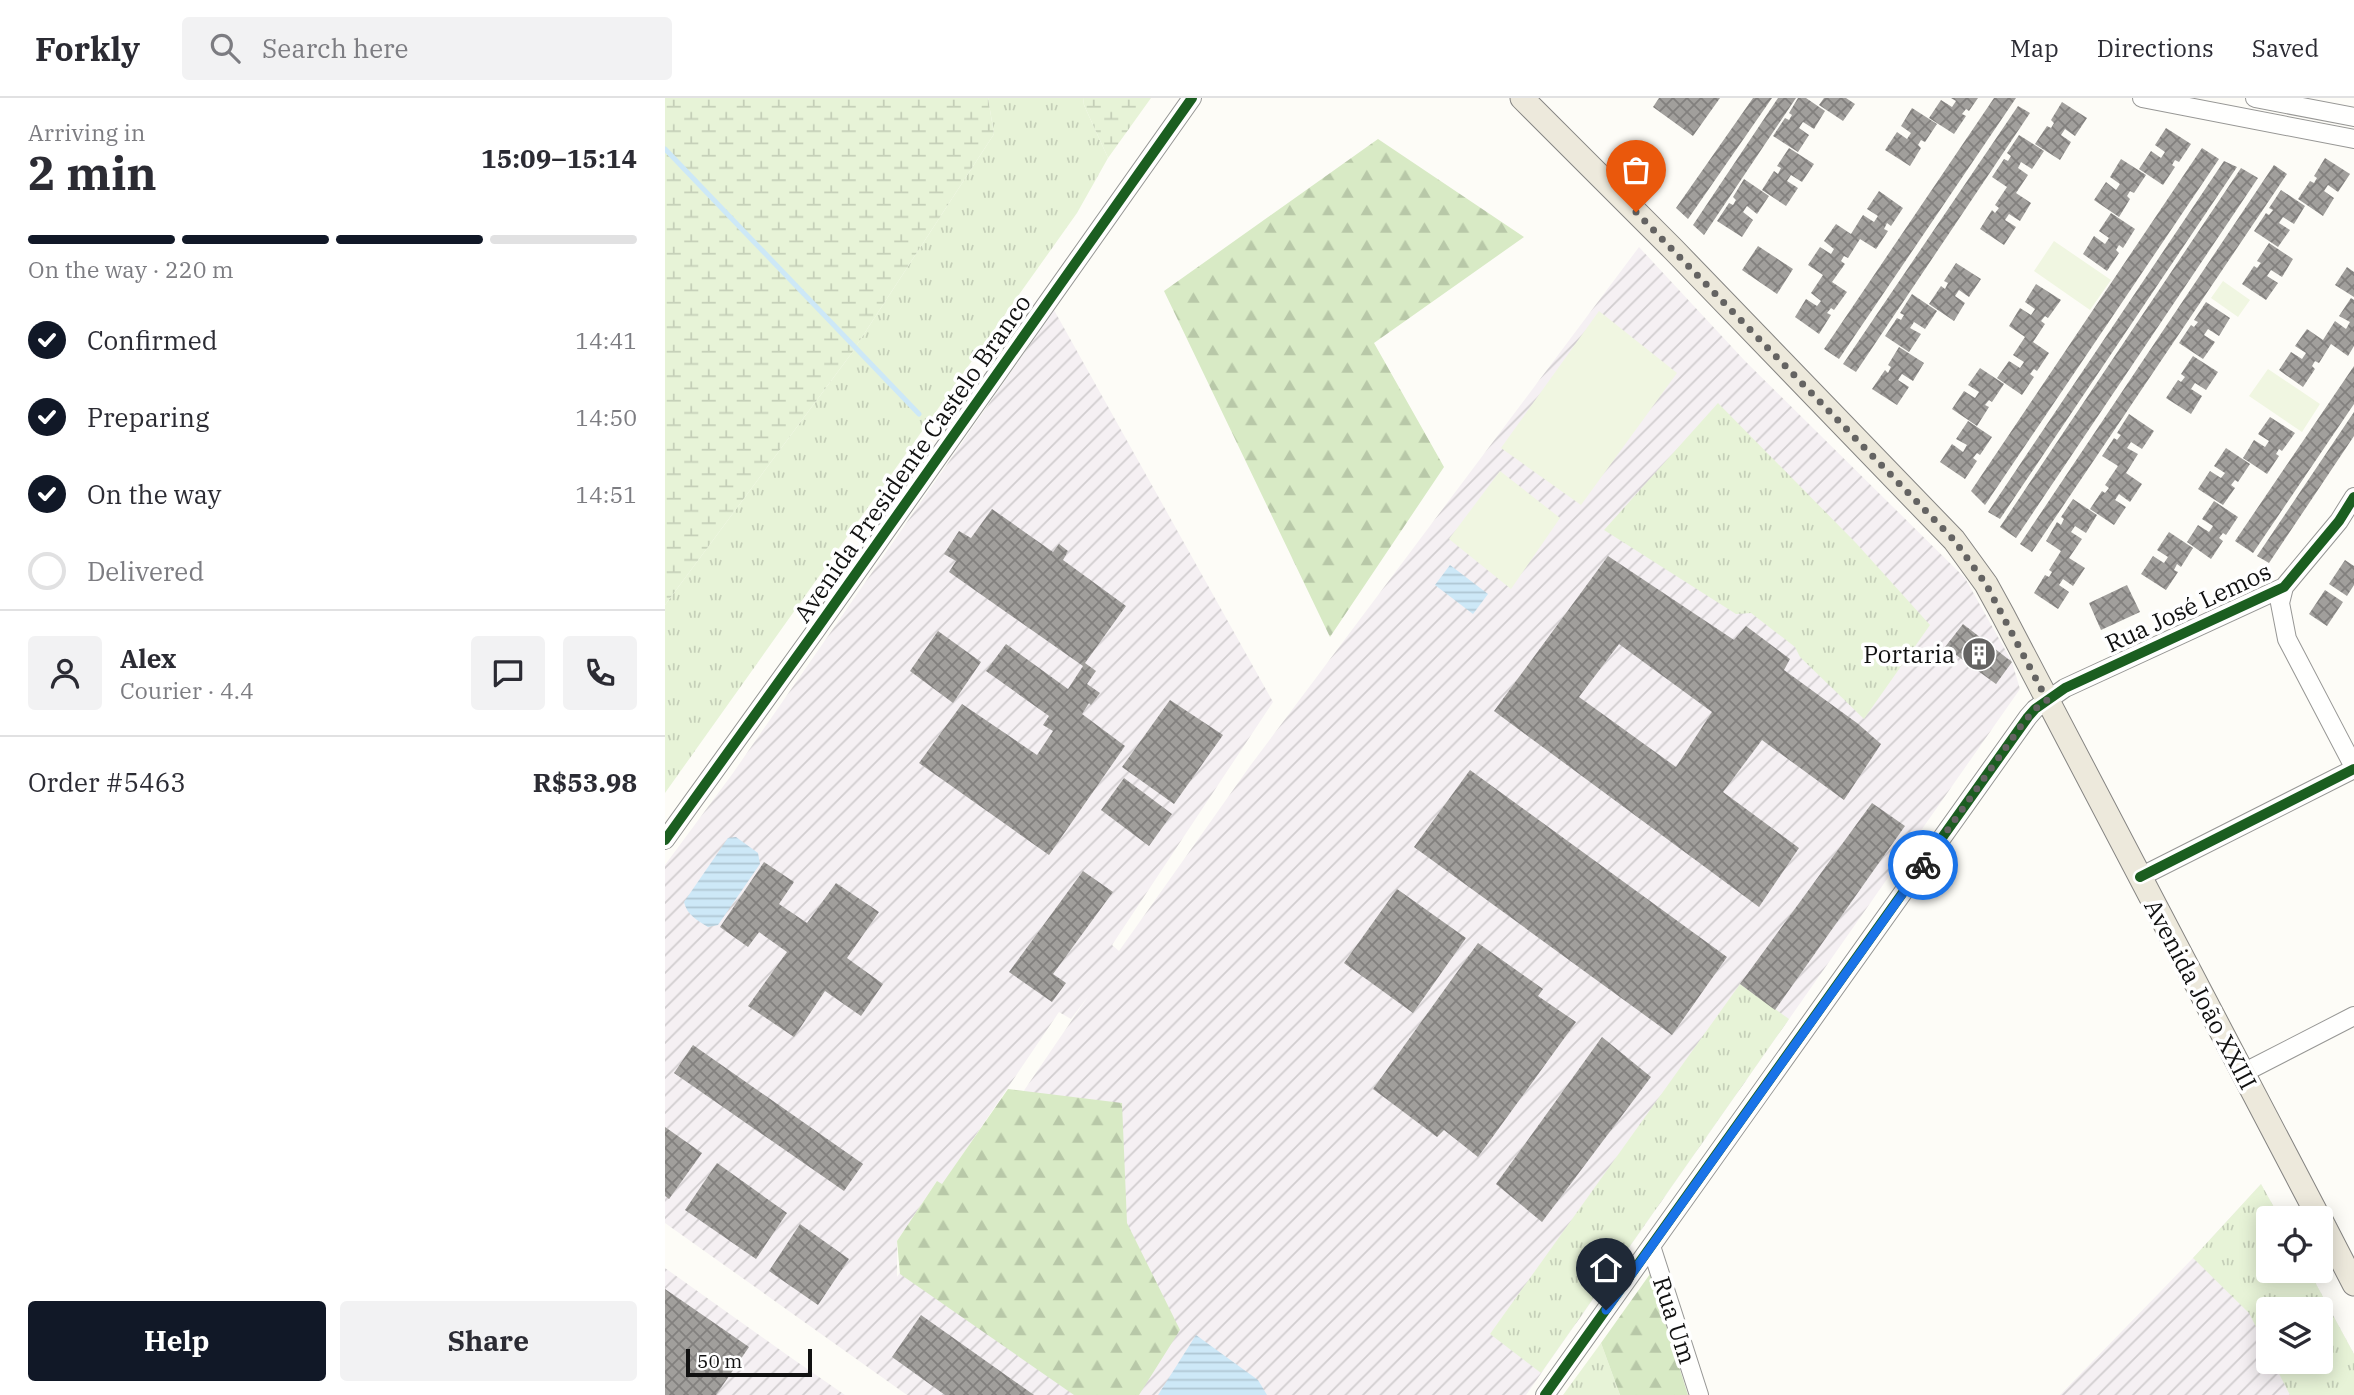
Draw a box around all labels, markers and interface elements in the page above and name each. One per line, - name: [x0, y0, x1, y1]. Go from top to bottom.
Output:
- search box: [182, 17, 672, 80]
- text: Forkly: [35, 27, 140, 70]
- icon: search: [206, 29, 244, 67]
- text: Search here: [262, 31, 409, 65]
- text: Map: [2010, 32, 2059, 64]
- text: Directions: [2097, 32, 2214, 64]
- text: Saved: [2252, 32, 2319, 64]
- text: Arriving in: [28, 117, 145, 147]
- pin: [1606, 140, 1666, 212]
- text: 15:09–15:14: [481, 141, 637, 175]
- text: 2 min: [28, 143, 157, 203]
- icon: bag: [1617, 151, 1655, 189]
- text: On the way · 220 m: [28, 254, 234, 284]
- street label: Avenida Presidente Castelo Branco: [786, 288, 1038, 628]
- icon: check: [28, 321, 66, 359]
- text: Confirmed: [87, 323, 218, 357]
- text: 14:41: [575, 325, 637, 355]
- icon: check: [28, 398, 66, 436]
- text: Preparing: [87, 400, 209, 434]
- text: 14:50: [575, 402, 637, 432]
- icon: check: [28, 475, 66, 513]
- text: On the way: [87, 477, 221, 511]
- text: 14:51: [575, 479, 637, 509]
- text: Delivered: [87, 554, 204, 588]
- street label: Rua José Lemos: [2100, 555, 2276, 659]
- building icon: Portaria: [1960, 635, 1998, 673]
- button: person: [28, 636, 102, 710]
- button: chat: [471, 636, 545, 710]
- button: phone: [563, 636, 637, 710]
- place label: Portaria: [1863, 638, 1955, 670]
- text: Alex: [120, 641, 176, 675]
- text: Courier · 4.4: [120, 675, 254, 705]
- text: Order #5463: [28, 765, 186, 799]
- text: R$53.98: [533, 765, 637, 799]
- courier: [1888, 830, 1958, 900]
- icon: bike: [1904, 846, 1942, 884]
- street label: Avenida João XXIII: [2137, 893, 2265, 1095]
- map controls: [2256, 1206, 2333, 1374]
- button: locate: [2256, 1206, 2333, 1283]
- pin: [1576, 1238, 1636, 1310]
- icon: home: [1587, 1249, 1625, 1287]
- street label: Rua Um: [1646, 1272, 1704, 1368]
- button: layers: [2256, 1297, 2333, 1374]
- button: Help: [28, 1301, 326, 1381]
- button: Share: [340, 1301, 637, 1381]
- scale bar: [686, 1346, 812, 1378]
- text: 50 m: [697, 1349, 742, 1373]

